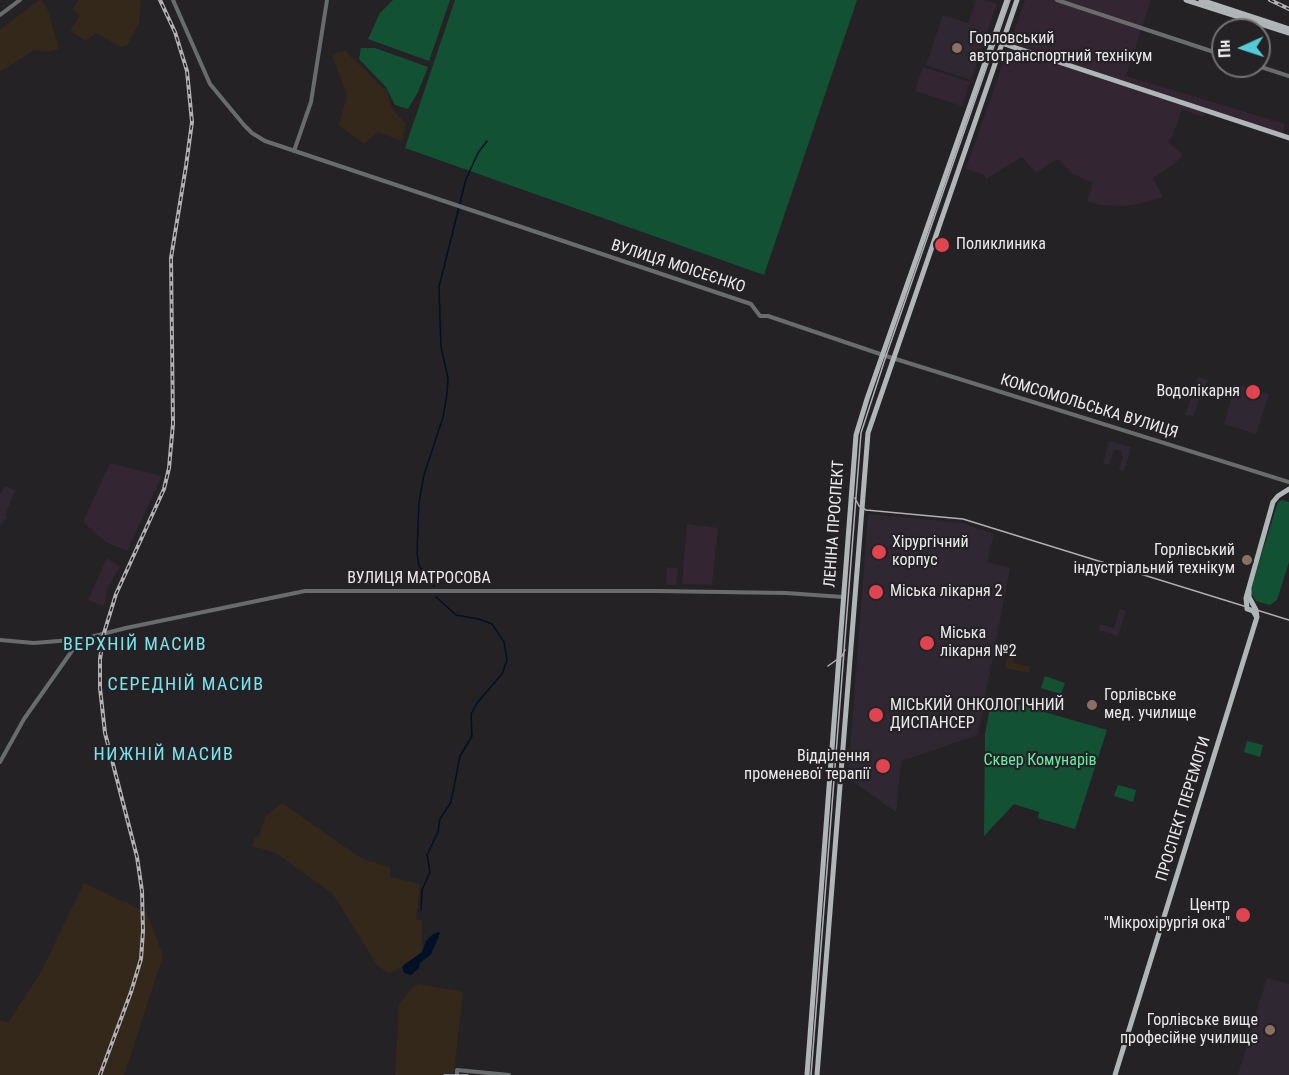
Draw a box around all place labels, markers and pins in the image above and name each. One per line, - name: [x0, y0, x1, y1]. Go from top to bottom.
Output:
- place label: Горловський автотранспортний технікум: [969, 29, 1152, 67]
- marker: Горловський автотранспортний технікум: [950, 41, 964, 55]
- place label: Поликлиника: [956, 235, 1046, 255]
- marker: Поликлиника: [933, 236, 951, 254]
- place label: Водолікарня: [1156, 382, 1240, 402]
- marker: Водолікарня: [1244, 383, 1262, 401]
- place label: Хірургічний корпус: [892, 533, 969, 571]
- place label: Горлівський індустріальний технікум: [1073, 541, 1235, 579]
- marker: Хірургічний корпус: [870, 543, 888, 561]
- marker: Горлівський індустріальний технікум: [1240, 553, 1254, 567]
- place label: Міська лікарня 2: [890, 582, 1002, 602]
- marker: Міська лікарня 2: [867, 583, 885, 601]
- place label: Міська лікарня №2: [940, 624, 1017, 662]
- marker: Міська лікарня №2: [918, 634, 936, 652]
- place label: Горлівське мед. училище: [1104, 686, 1196, 724]
- place label: МІСЬКИЙ ОНКОЛОГІЧНИЙ ДИСПАНСЕР: [890, 696, 1065, 734]
- marker: Горлівське мед. училище: [1085, 698, 1099, 712]
- marker: МІСЬКИЙ ОНКОЛОГІЧНИЙ ДИСПАНСЕР: [867, 706, 885, 724]
- place label: Відділення променевої терапії: [744, 747, 870, 785]
- marker: Відділення променевої терапії: [874, 757, 892, 775]
- place label: Центр "Мікрохірургія ока": [1104, 896, 1230, 934]
- marker: Центр "Мікрохірургія ока": [1234, 906, 1252, 924]
- place label: Горлівське вище професійне училище: [1120, 1011, 1258, 1049]
- marker: Горлівське вище професійне училище: [1263, 1023, 1277, 1037]

